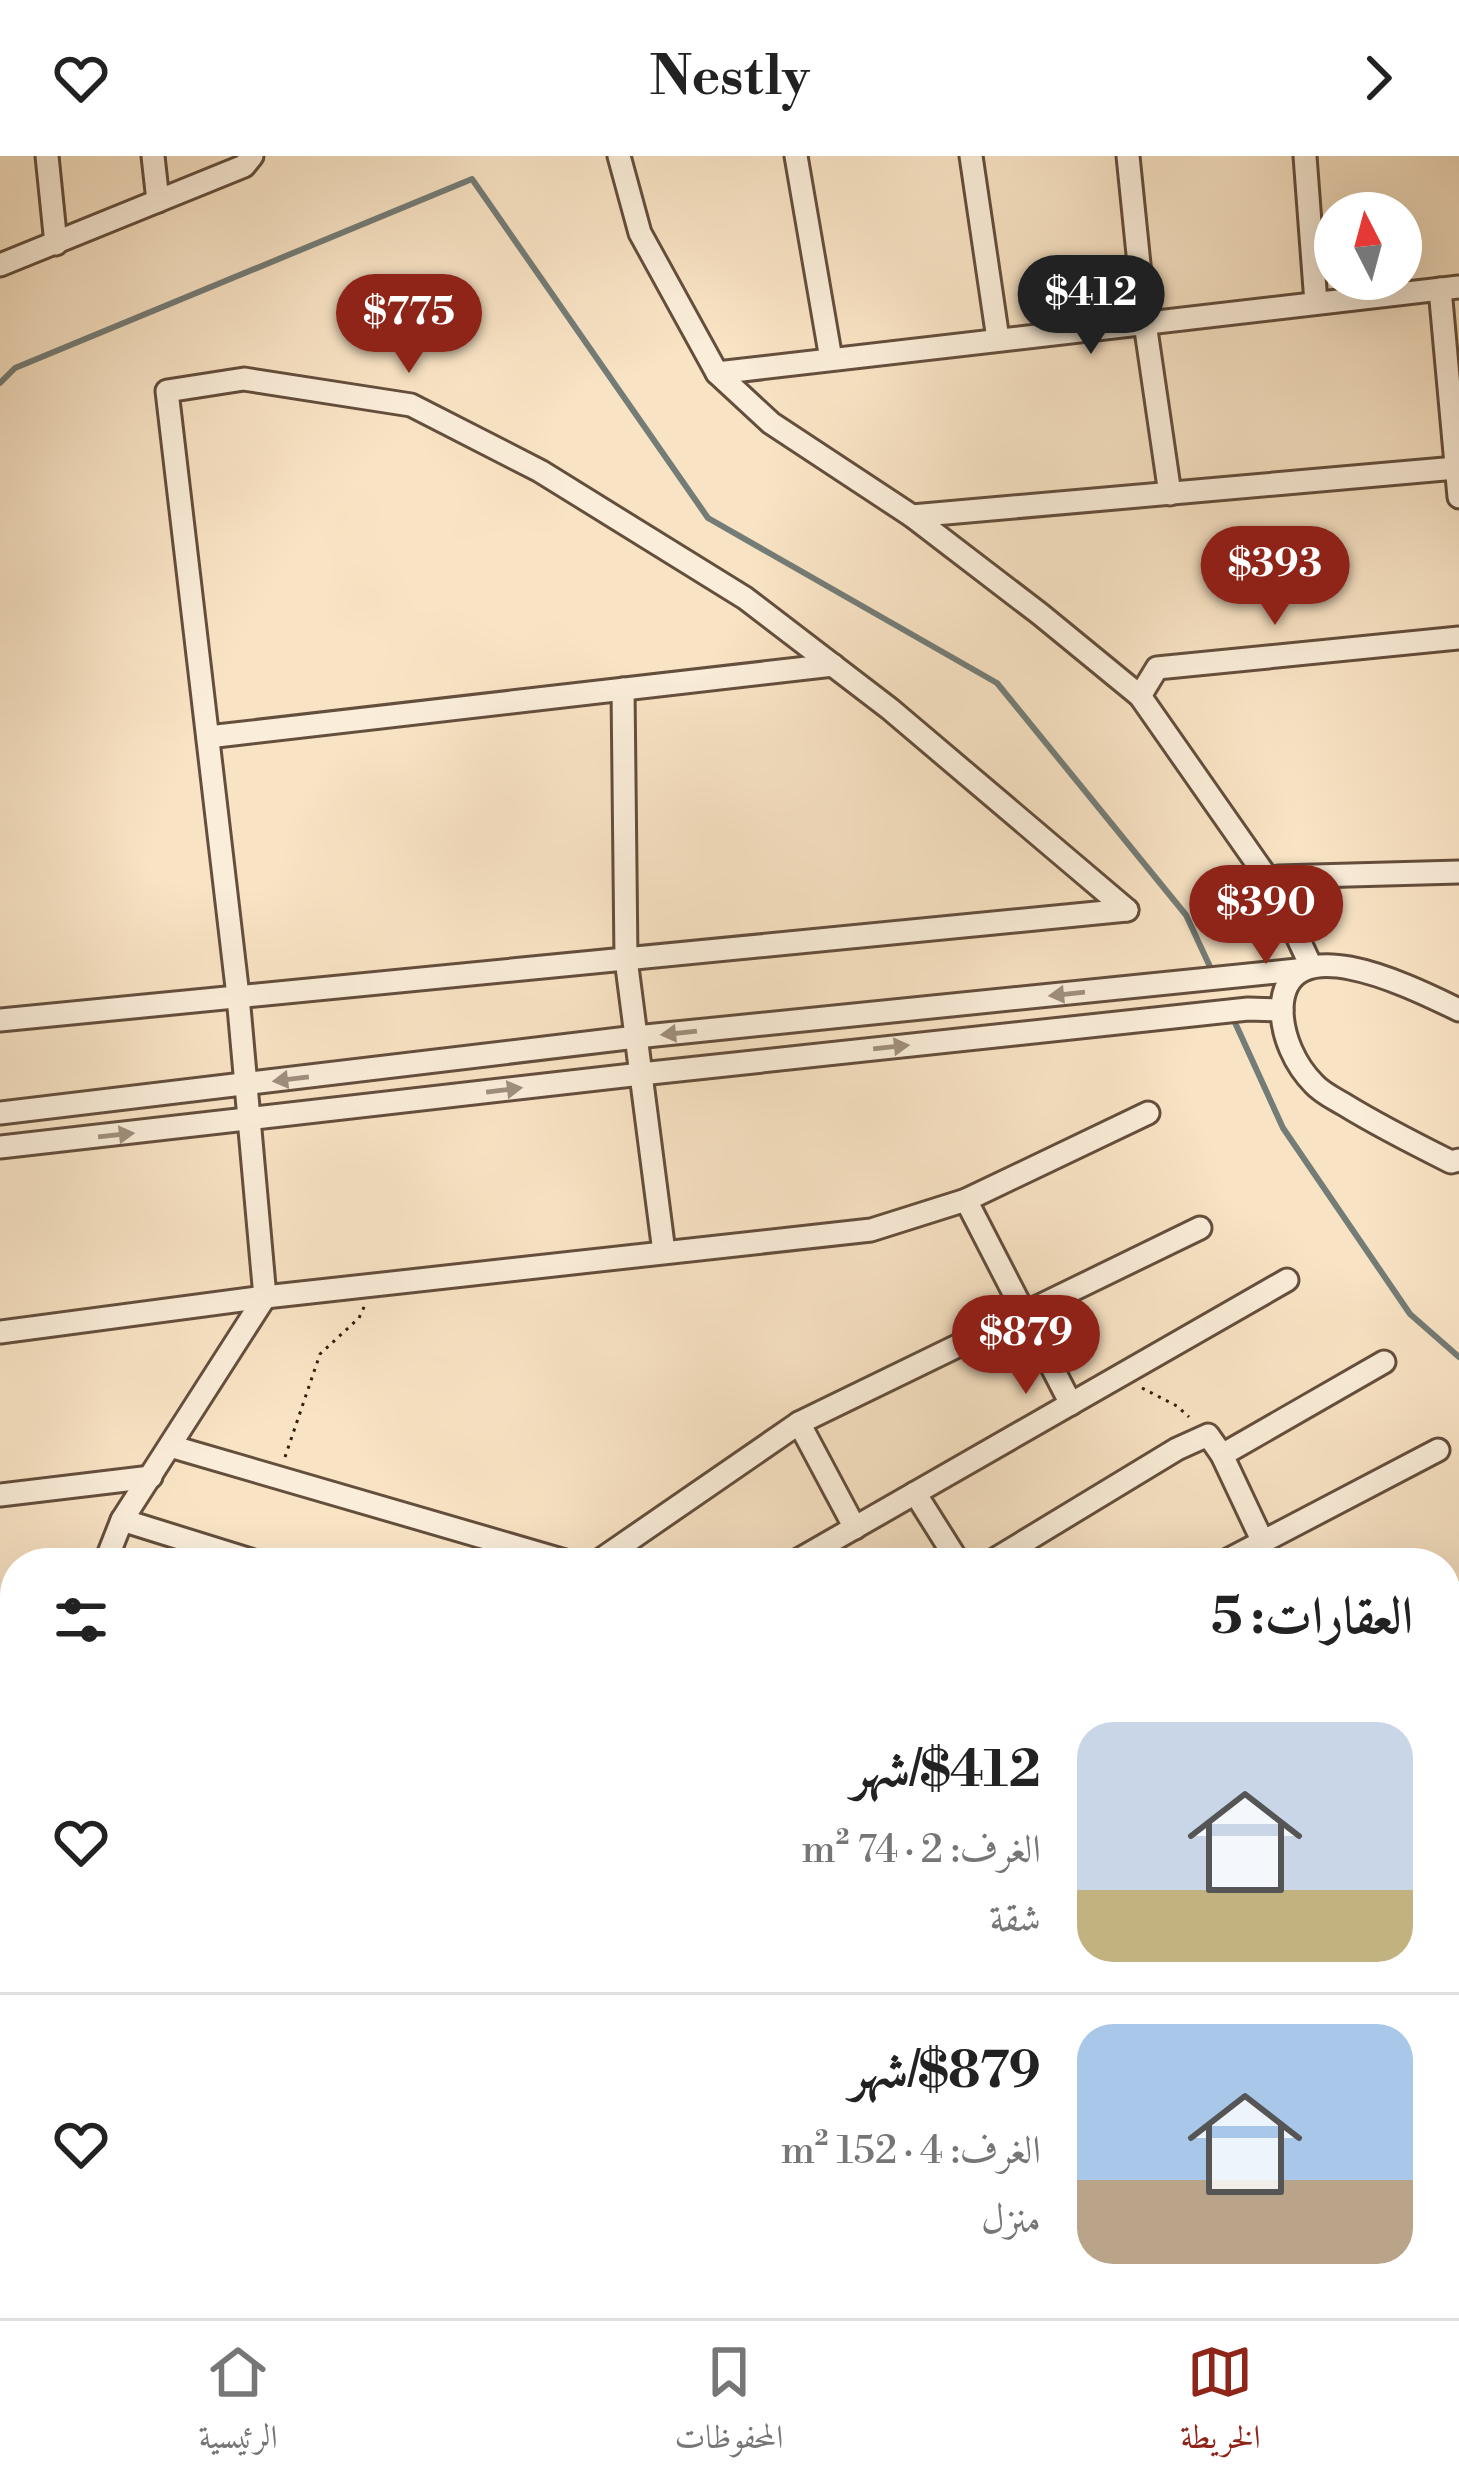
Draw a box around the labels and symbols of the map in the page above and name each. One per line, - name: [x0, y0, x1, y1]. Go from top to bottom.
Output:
- north arrow: [1314, 192, 1422, 300]
- pin: $412: [1020, 255, 1162, 357]
- pin: $775: [338, 274, 480, 376]
- pin: $393: [1204, 526, 1346, 628]
- pin: $390: [1195, 865, 1337, 967]
- one-way arrow: [1048, 985, 1085, 1004]
- one-way arrow: [659, 1024, 697, 1043]
- one-way arrow: [873, 1037, 910, 1056]
- one-way arrow: [272, 1070, 309, 1089]
- one-way arrow: [486, 1080, 523, 1099]
- one-way arrow: [98, 1125, 135, 1144]
- pin: $879: [955, 1295, 1097, 1397]

